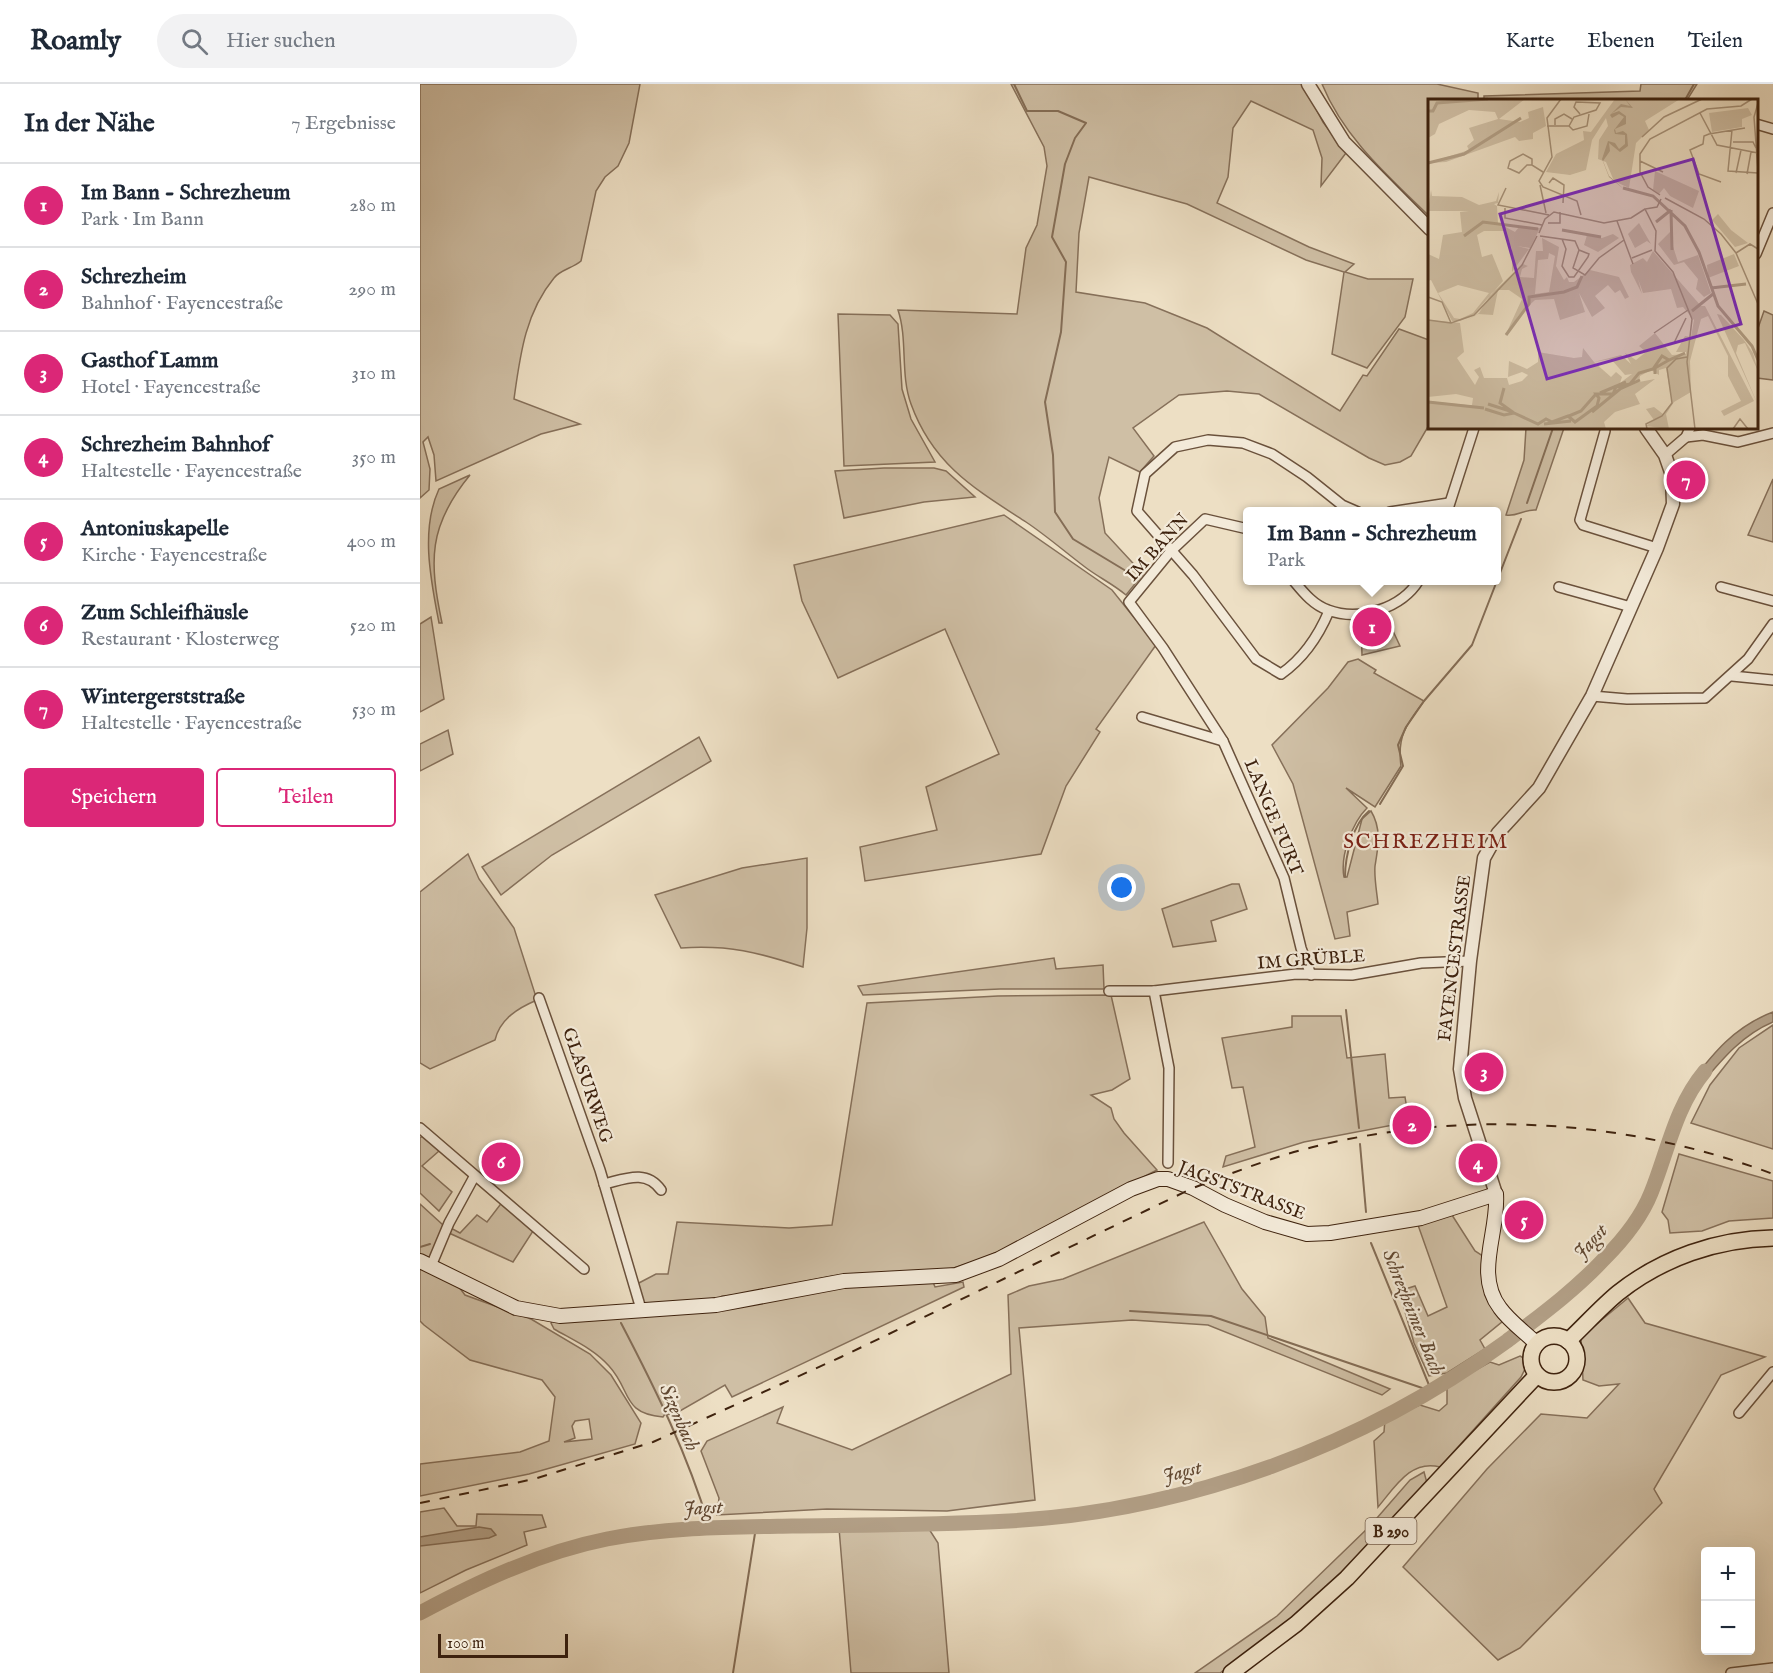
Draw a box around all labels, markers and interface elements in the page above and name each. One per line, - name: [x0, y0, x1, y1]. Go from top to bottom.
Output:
- search box: [157, 14, 577, 68]
- text: Roamly: [30, 24, 121, 59]
- icon: search: [178, 25, 211, 58]
- text: Hier suchen: [226, 27, 336, 55]
- text: Karte: [1506, 28, 1554, 55]
- text: Ebenen: [1587, 28, 1655, 55]
- text: Teilen: [1688, 28, 1743, 55]
- inset map: [1428, 99, 1758, 429]
- text: In der Nähe: [24, 107, 155, 140]
- text: 7 Ergebnisse: [291, 111, 396, 136]
- text: Im Bann - Schrezheum: [81, 179, 291, 207]
- text: 1: [40, 193, 47, 218]
- text: 280 m: [349, 193, 396, 218]
- text: Park · Im Bann: [81, 207, 204, 232]
- text: Schrezheim: [81, 263, 186, 291]
- text: 2: [39, 277, 48, 302]
- text: 290 m: [348, 277, 396, 302]
- text: Bahnhof · Fayencestraße: [81, 291, 283, 316]
- text: Gasthof Lamm: [81, 347, 219, 375]
- text: 3: [40, 361, 47, 386]
- text: 310 m: [352, 361, 396, 386]
- text: Hotel · Fayencestraße: [81, 375, 261, 400]
- text: Schrezheim Bahnhof: [81, 431, 270, 459]
- text: 4: [39, 445, 48, 470]
- text: 350 m: [352, 445, 396, 470]
- pin: 7: [1666, 458, 1706, 502]
- text: Haltestelle · Fayencestraße: [81, 459, 302, 484]
- popup: [1243, 507, 1501, 585]
- street label: IM BANN: [1122, 509, 1195, 587]
- text: Antoniuskapelle: [81, 515, 229, 543]
- text: Im Bann - Schrezheum: [1267, 520, 1477, 548]
- text: 5: [40, 529, 47, 554]
- text: 400 m: [347, 529, 396, 554]
- text: Kirche · Fayencestraße: [81, 543, 267, 568]
- text: Park: [1267, 548, 1305, 573]
- text: Zum Schleifhäusle: [81, 599, 248, 627]
- pin: 1: [1352, 604, 1392, 650]
- text: 6: [39, 613, 48, 638]
- text: 520 m: [350, 613, 396, 638]
- text: Restaurant · Klosterweg: [81, 627, 279, 652]
- text: Wintergerststraße: [81, 683, 245, 711]
- text: 7: [39, 697, 48, 722]
- text: 530 m: [352, 697, 396, 722]
- text: Haltestelle · Fayencestraße: [81, 711, 302, 736]
- street label: LANGE FURT: [1238, 756, 1307, 879]
- button: Speichern: [24, 768, 204, 827]
- button: Teilen: [216, 768, 396, 827]
- district label: SCHREZHEIM: [1343, 829, 1509, 856]
- your location: [1107, 873, 1136, 902]
- street label: FAYENCESTRASSE: [1434, 874, 1477, 1043]
- street label: IM GRÜBLE: [1256, 944, 1366, 976]
- street label: GLASURWEG: [556, 1025, 617, 1147]
- pin: 3: [1464, 1050, 1504, 1094]
- pin: 2: [1392, 1102, 1432, 1148]
- pin: 6: [482, 1140, 520, 1184]
- pin: 4: [1458, 1140, 1498, 1186]
- street label: JAGSTSTRASSE: [1173, 1156, 1308, 1226]
- pin: 5: [1504, 1198, 1544, 1242]
- water label: Jagst: [1569, 1218, 1615, 1266]
- water label: Schrezheimer Bach: [1376, 1246, 1449, 1380]
- water label: Sizenbach: [653, 1380, 705, 1456]
- water label: Jagst: [1160, 1455, 1206, 1491]
- water label: Jagst: [683, 1495, 725, 1523]
- road number: B 290: [1366, 1518, 1416, 1544]
- map controls: [1701, 1547, 1755, 1655]
- button: +: [1701, 1547, 1755, 1601]
- button: −: [1701, 1601, 1755, 1655]
- scale bar: [438, 1631, 568, 1658]
- text: 100 m: [447, 1634, 484, 1654]

